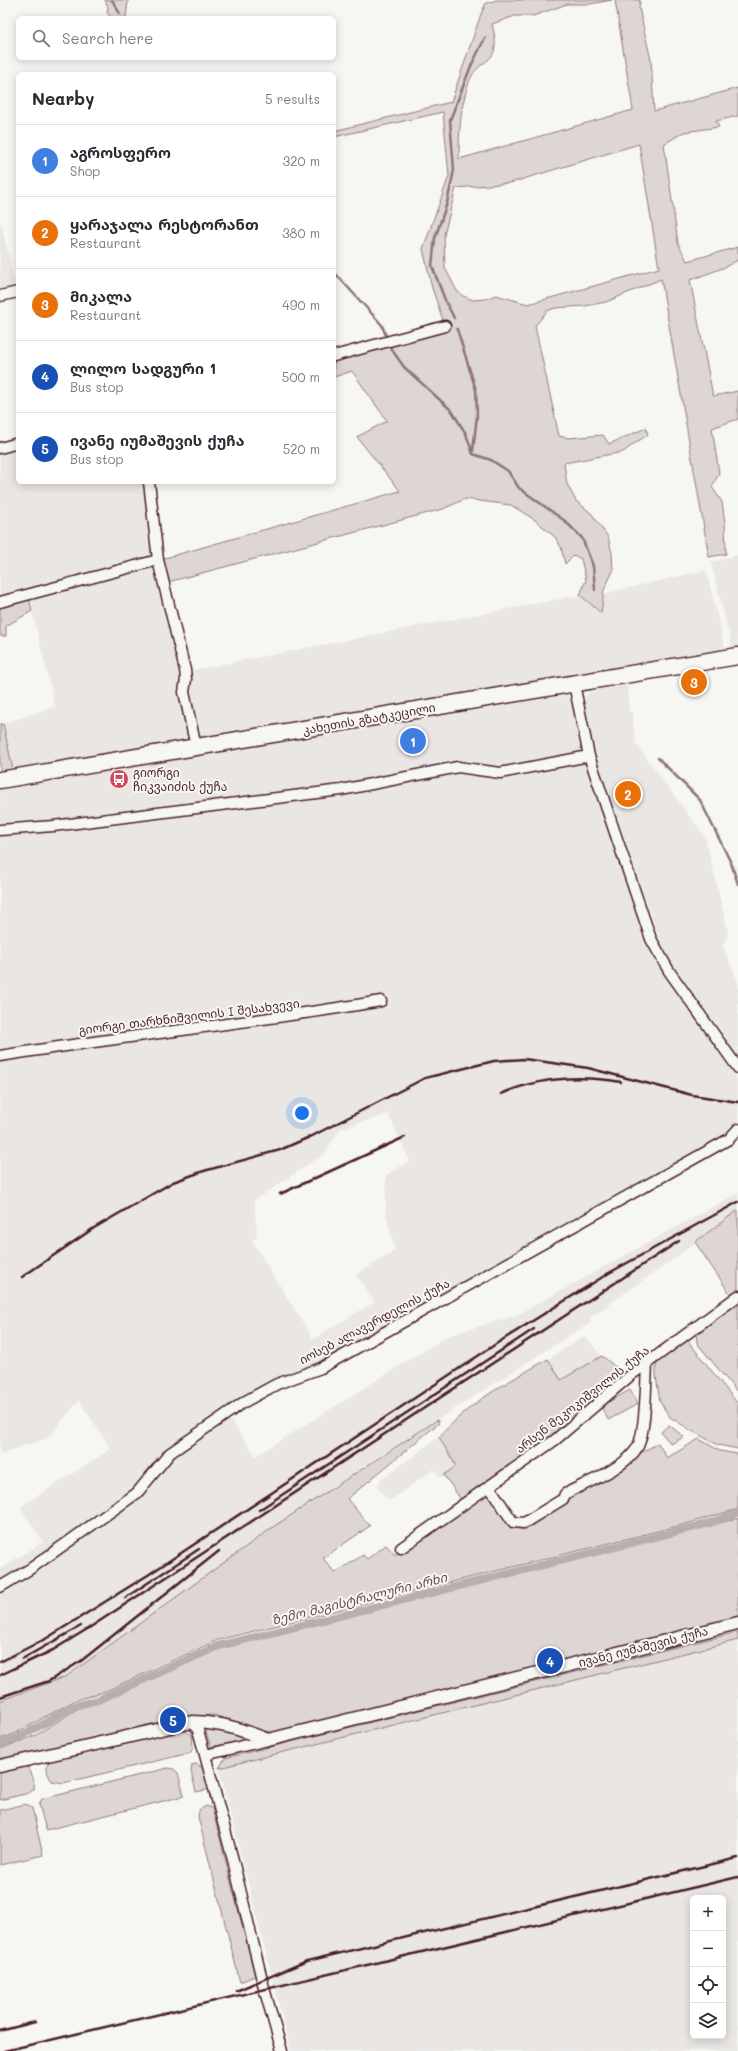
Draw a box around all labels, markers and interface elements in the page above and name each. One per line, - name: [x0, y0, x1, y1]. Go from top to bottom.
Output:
- search box: [16, 16, 336, 60]
- icon: search: [30, 27, 52, 49]
- text: Search here: [62, 28, 153, 48]
- text: Nearby: [32, 87, 94, 109]
- text: 5 results: [265, 90, 320, 107]
- text: აგროსფერო: [70, 142, 171, 162]
- text: 1: [42, 152, 48, 169]
- text: 320 m: [283, 152, 320, 169]
- text: Shop: [70, 162, 100, 179]
- text: ყარაჯალა რესტორანთ: [70, 214, 259, 234]
- text: 2: [41, 224, 49, 241]
- text: 380 m: [282, 224, 320, 241]
- text: Restaurant: [70, 234, 141, 251]
- text: მიკალა: [70, 286, 132, 306]
- text: 3: [41, 296, 49, 313]
- text: 490 m: [282, 296, 320, 313]
- text: Restaurant: [70, 306, 141, 323]
- text: ლილო სადგური 1: [70, 358, 216, 378]
- text: 4: [41, 368, 49, 385]
- text: 500 m: [282, 368, 320, 385]
- text: Bus stop: [70, 378, 123, 395]
- text: ივანე იუმაშევის ქუჩა: [70, 430, 244, 450]
- text: 5: [41, 440, 49, 457]
- text: 520 m: [283, 440, 320, 457]
- text: Bus stop: [70, 450, 123, 467]
- pin: 3: [681, 667, 707, 697]
- street label: კახეთის გზატკეცილი: [301, 698, 437, 739]
- pin: 1: [400, 726, 426, 756]
- place label: გიორგი ჩიკვაიძის ქუჩა: [133, 764, 227, 794]
- bus stop icon: გიორგი ჩიკვაიძის ქუჩა: [108, 768, 130, 790]
- pin: 2: [615, 779, 641, 809]
- street label: გიორგი თარხნიშვილის I შესახვევი: [78, 994, 301, 1038]
- your location: [292, 1103, 312, 1123]
- street label: იოსებ ალავერდელის ქუჩა: [296, 1275, 452, 1368]
- street label: არსენ მეკოკიშვილის ქუჩა: [512, 1342, 653, 1457]
- water label: ზემო მაგისტრალური არხი: [270, 1568, 449, 1629]
- street label: ივანე იუმაშევის ქუჩა: [577, 1622, 709, 1670]
- pin: 4: [537, 1646, 563, 1676]
- pin: 5: [160, 1705, 186, 1735]
- map controls: [690, 1895, 726, 2039]
- button: +: [690, 1895, 726, 1931]
- button: −: [690, 1931, 726, 1967]
- button: locate: [690, 1967, 726, 2003]
- button: layers: [690, 2003, 726, 2039]

